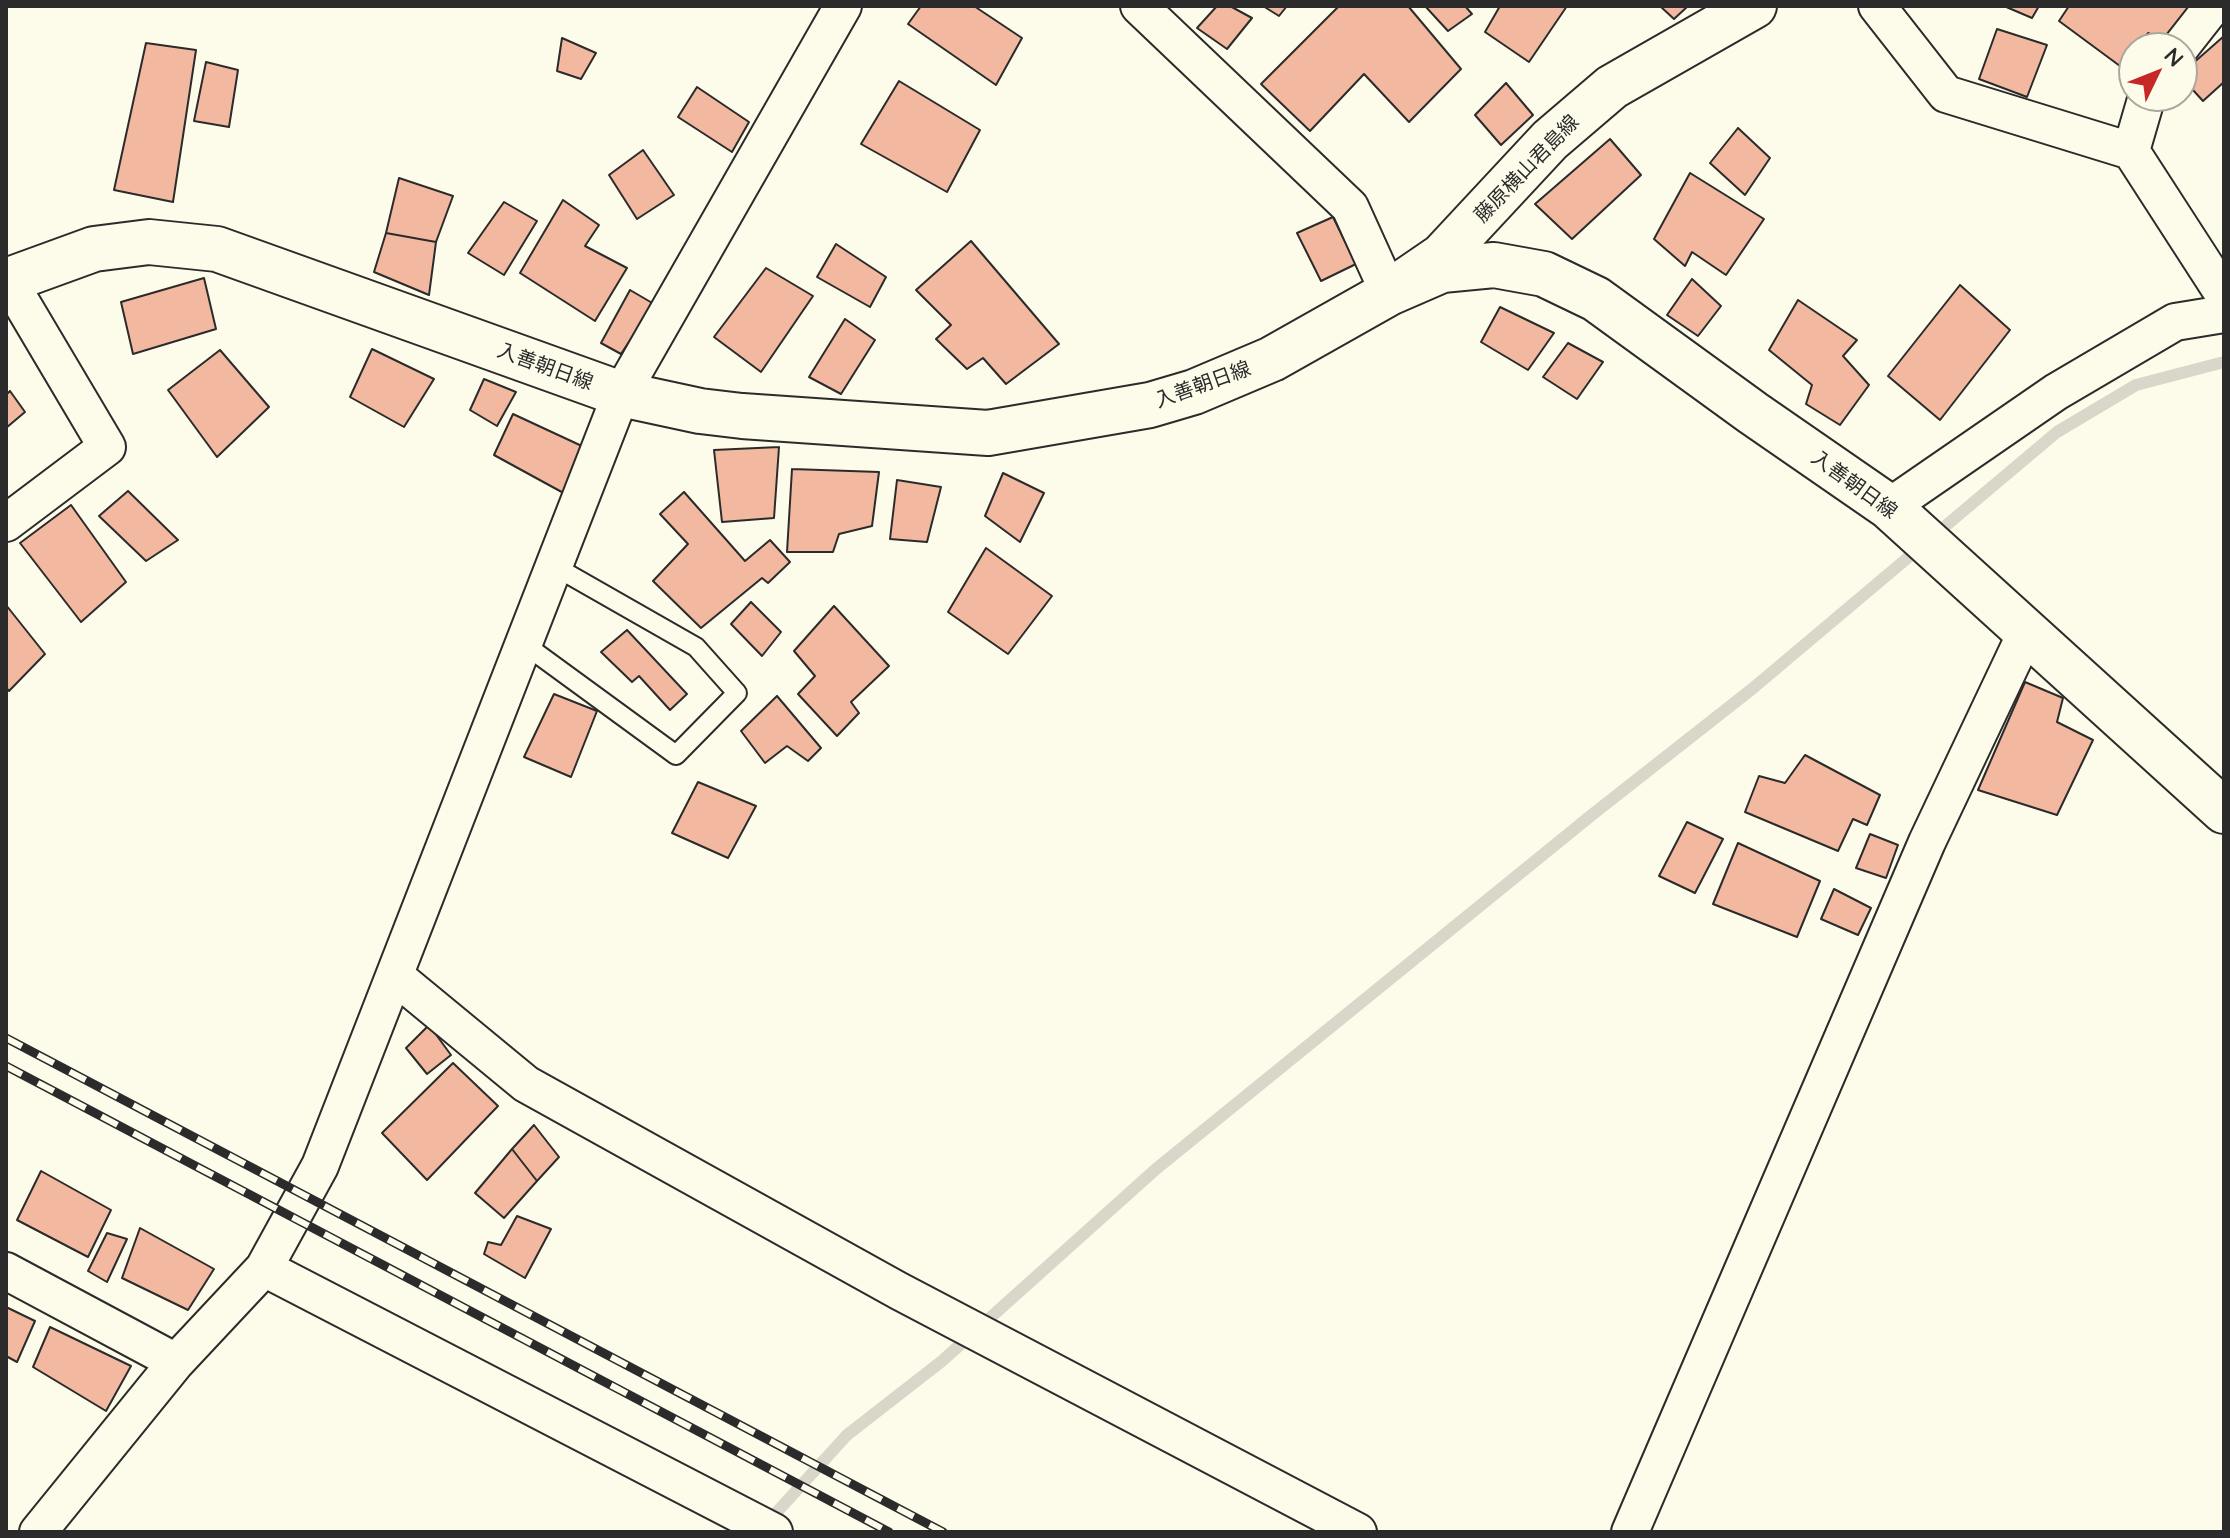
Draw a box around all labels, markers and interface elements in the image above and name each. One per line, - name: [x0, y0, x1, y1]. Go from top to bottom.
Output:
- north arrow: [2118, 32, 2198, 112]
- text: N: [2158, 42, 2190, 72]
- street label: 藤原横山君島線: [1470, 110, 1584, 228]
- street label: 入善朝日線: [494, 339, 596, 395]
- street label: 入善朝日線: [1152, 357, 1254, 413]
- street label: 入善朝日線: [1806, 446, 1902, 524]

